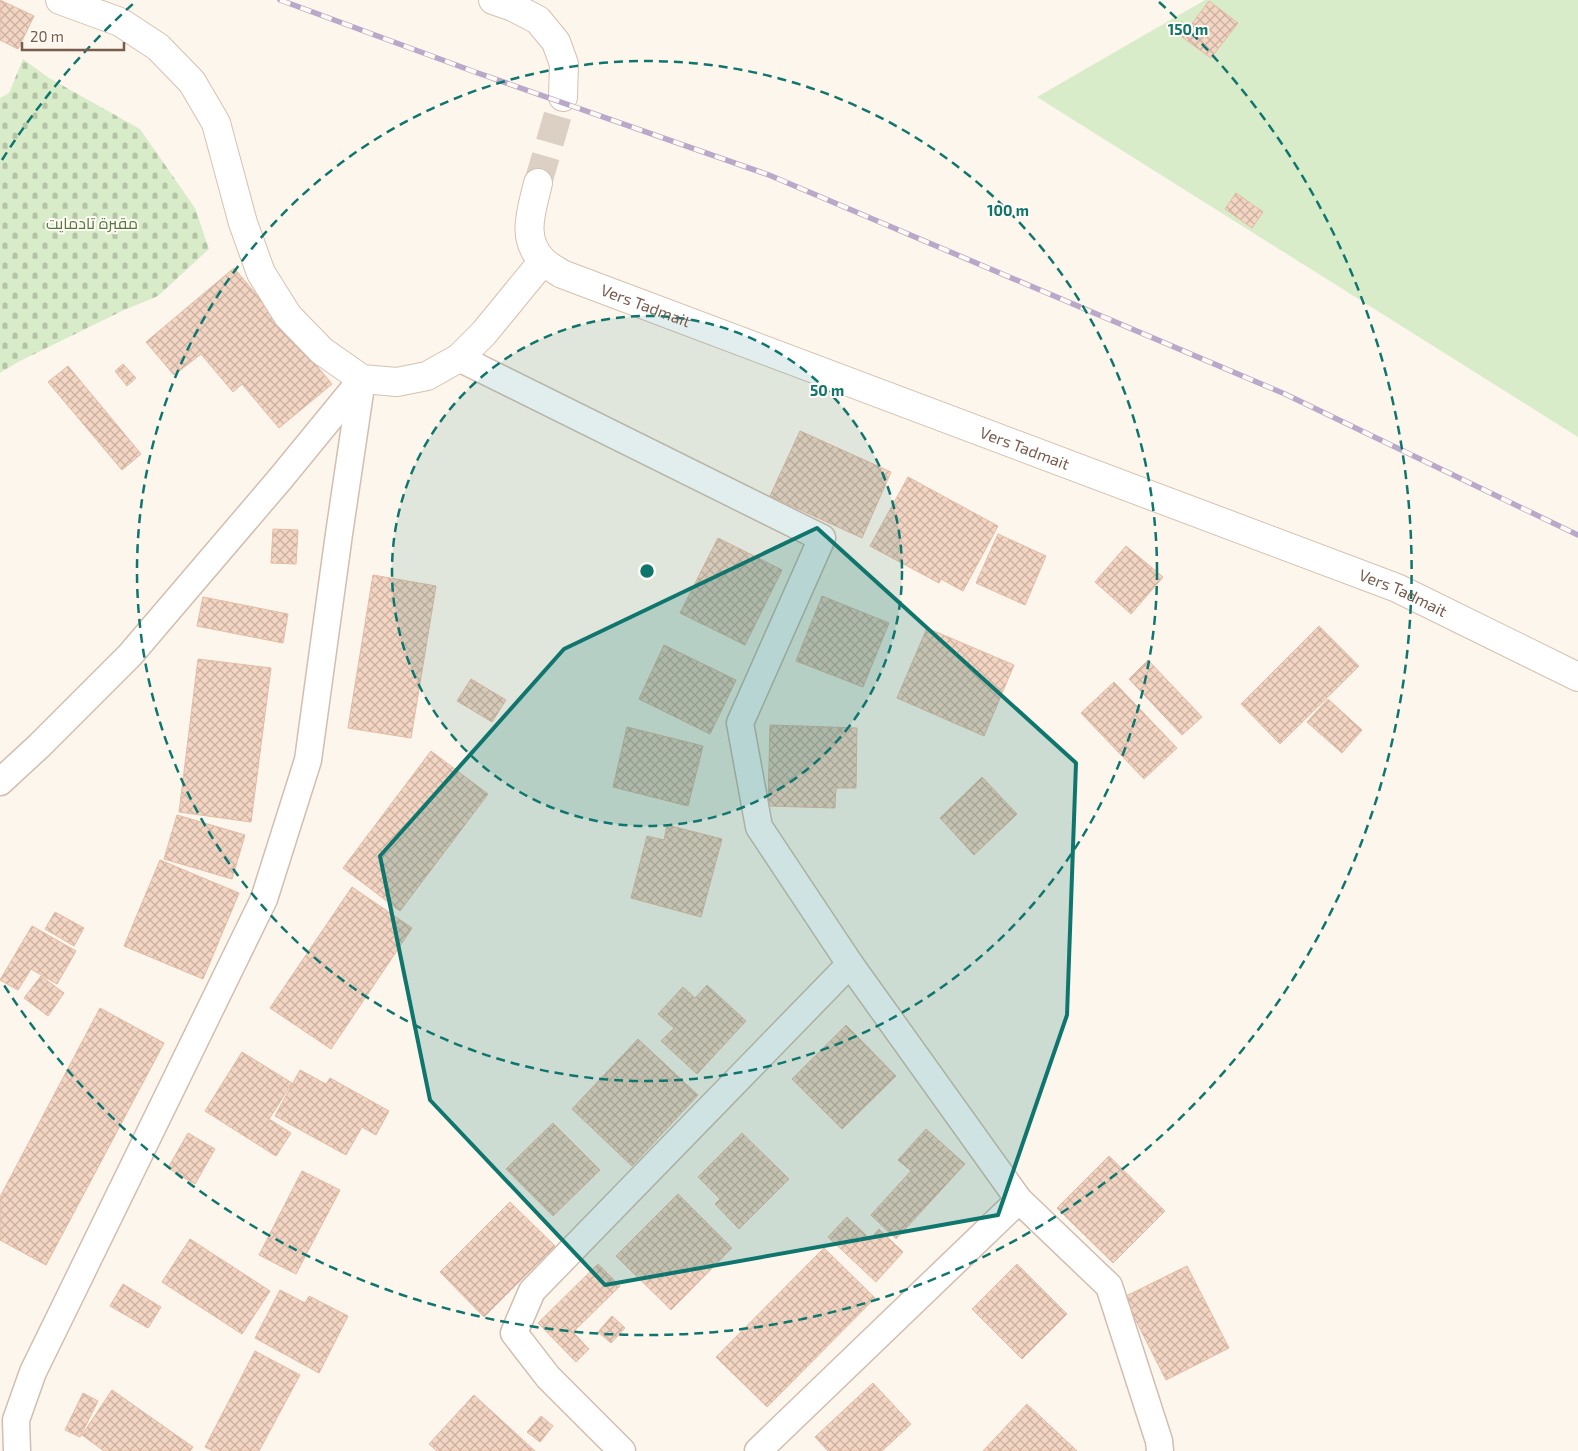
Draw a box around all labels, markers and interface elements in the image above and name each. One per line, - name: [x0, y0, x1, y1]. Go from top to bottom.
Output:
- scale bar: [22, 20, 125, 52]
- text: 150 m: [1168, 20, 1208, 38]
- text: 20 m: [30, 27, 64, 45]
- text: 100 m: [987, 201, 1029, 219]
- park label: مقبرة تادمايت: [46, 213, 138, 233]
- street label: Vers Tadmait: [598, 280, 693, 330]
- text: 50 m: [810, 381, 844, 399]
- street label: Vers Tadmait: [978, 422, 1072, 473]
- centre of rings: [638, 562, 656, 580]
- street label: Vers Tadmait: [1357, 565, 1450, 620]

